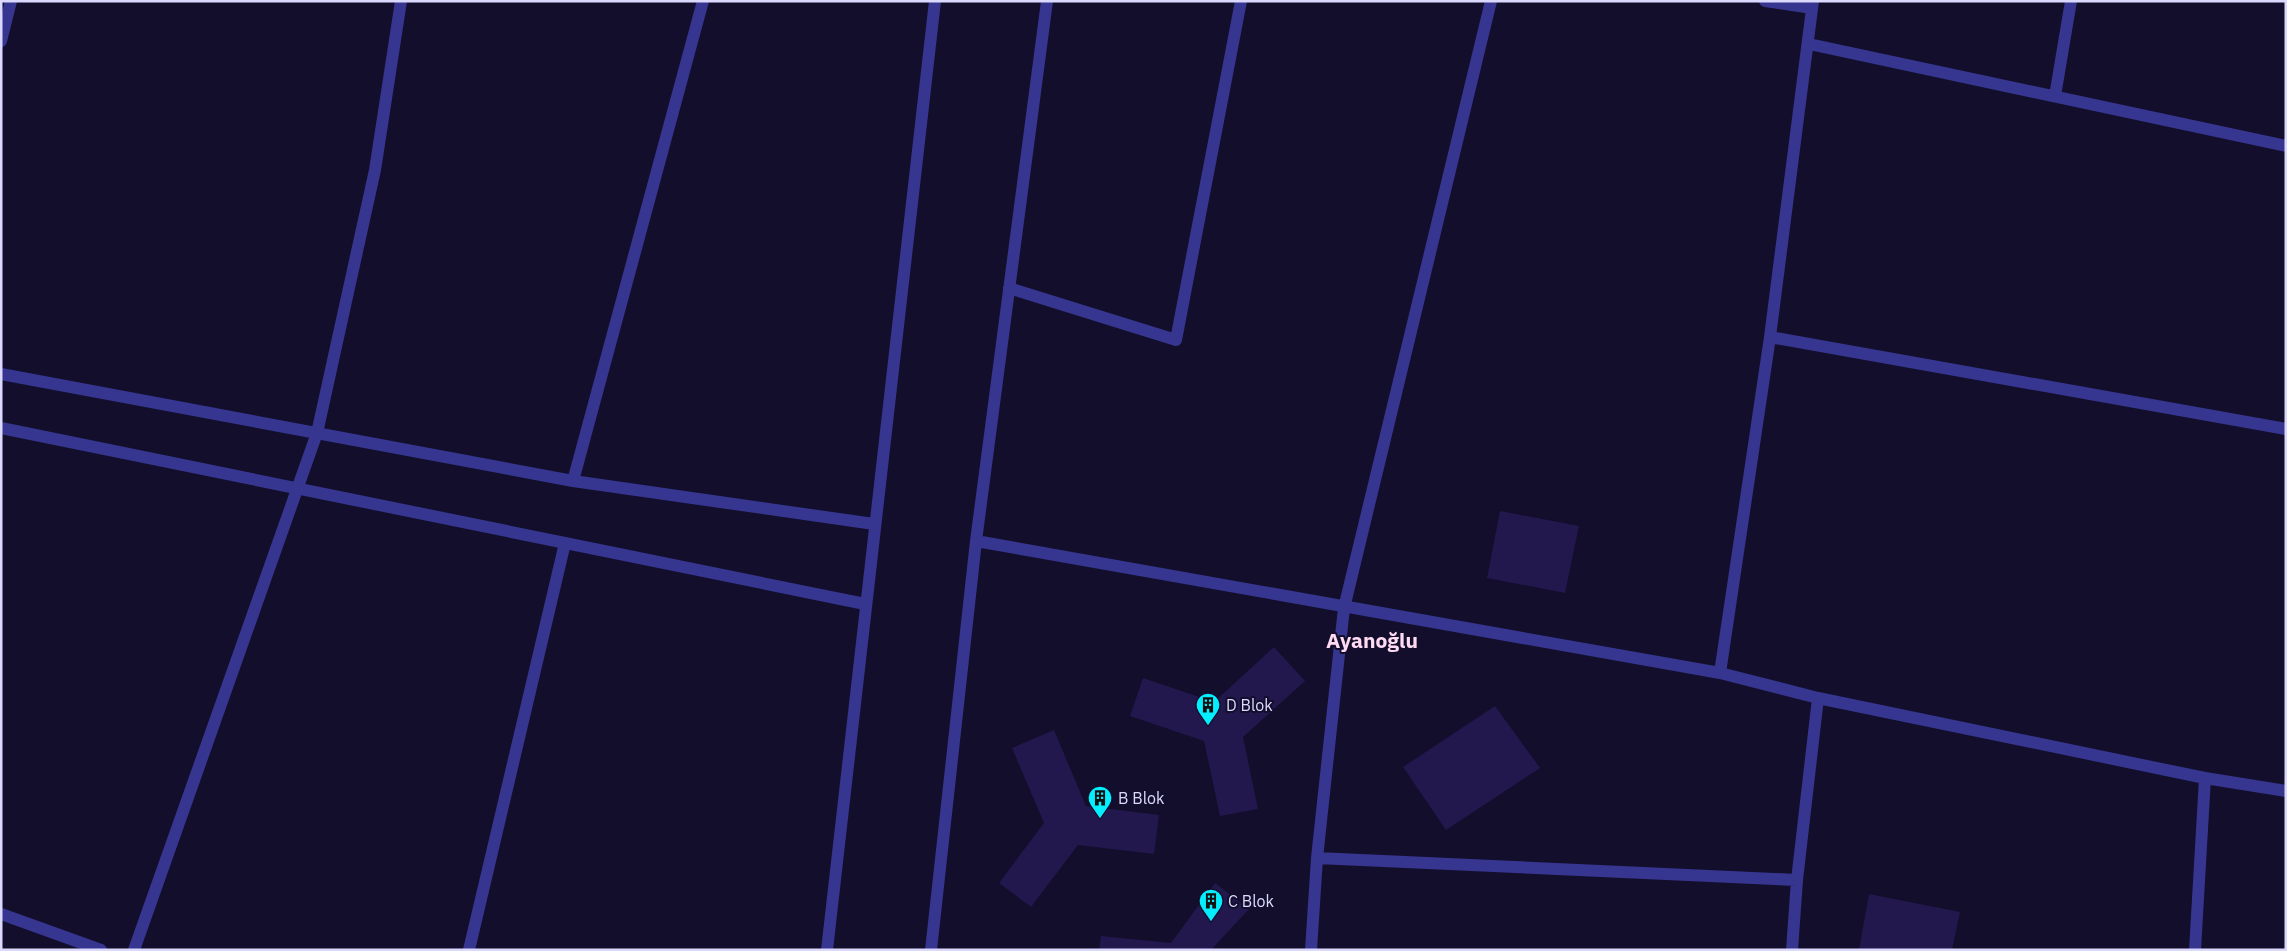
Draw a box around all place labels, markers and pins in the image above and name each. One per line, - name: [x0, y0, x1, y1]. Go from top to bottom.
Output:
- building icon: D Blok: [1195, 692, 1221, 726]
- place label: D Blok: [1226, 695, 1273, 715]
- building icon: B Blok: [1087, 785, 1113, 819]
- place label: B Blok: [1118, 788, 1165, 808]
- building icon: C Blok: [1198, 888, 1224, 922]
- place label: C Blok: [1228, 891, 1274, 911]

